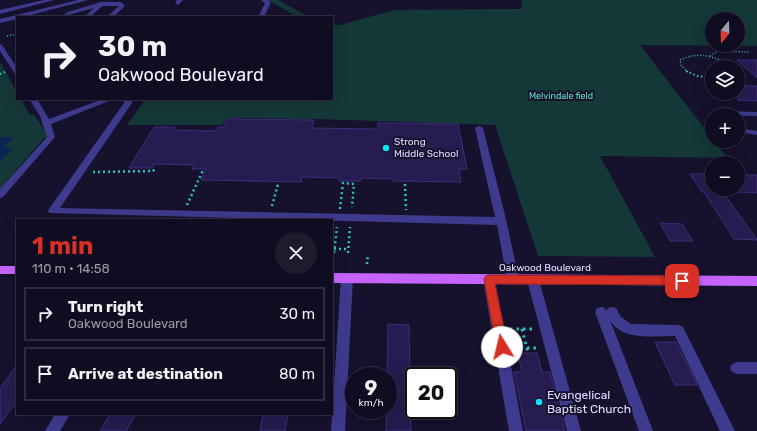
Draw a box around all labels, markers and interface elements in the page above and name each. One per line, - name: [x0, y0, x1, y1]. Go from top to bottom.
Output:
- north arrow: [705, 12, 745, 52]
- map controls: [705, 12, 745, 196]
- text: 30 m: [98, 30, 167, 63]
- icon: right: [32, 32, 84, 84]
- button: layers: [705, 60, 745, 100]
- text: Oakwood Boulevard: [98, 64, 264, 86]
- park label: Melvindale field: [529, 91, 593, 101]
- button: +: [705, 108, 745, 148]
- place label: Strong Middle School: [394, 136, 458, 160]
- marker: Strong Middle School: [381, 143, 391, 153]
- button: −: [705, 156, 745, 196]
- text: 1 min: [32, 232, 93, 260]
- button: close: [275, 232, 317, 274]
- text: 110 m · 14:58: [32, 261, 110, 276]
- street label: Oakwood Boulevard: [499, 262, 591, 274]
- pin: [665, 264, 699, 298]
- icon: arrive: [671, 270, 693, 292]
- text: Turn right: [68, 298, 143, 316]
- icon: right: [34, 303, 56, 325]
- text: 30 m: [279, 305, 315, 323]
- text: Oakwood Boulevard: [68, 316, 188, 331]
- position arrow: [481, 326, 523, 368]
- icon: arrive: [34, 363, 56, 385]
- text: Arrive at destination: [68, 365, 223, 383]
- text: 80 m: [279, 365, 315, 383]
- speed limit sign: 20: [405, 367, 457, 419]
- text: 9: [365, 376, 377, 400]
- place label: Evangelical Baptist Church: [547, 388, 631, 416]
- text: km/h: [359, 397, 383, 409]
- marker: Evangelical Baptist Church: [534, 397, 544, 407]

